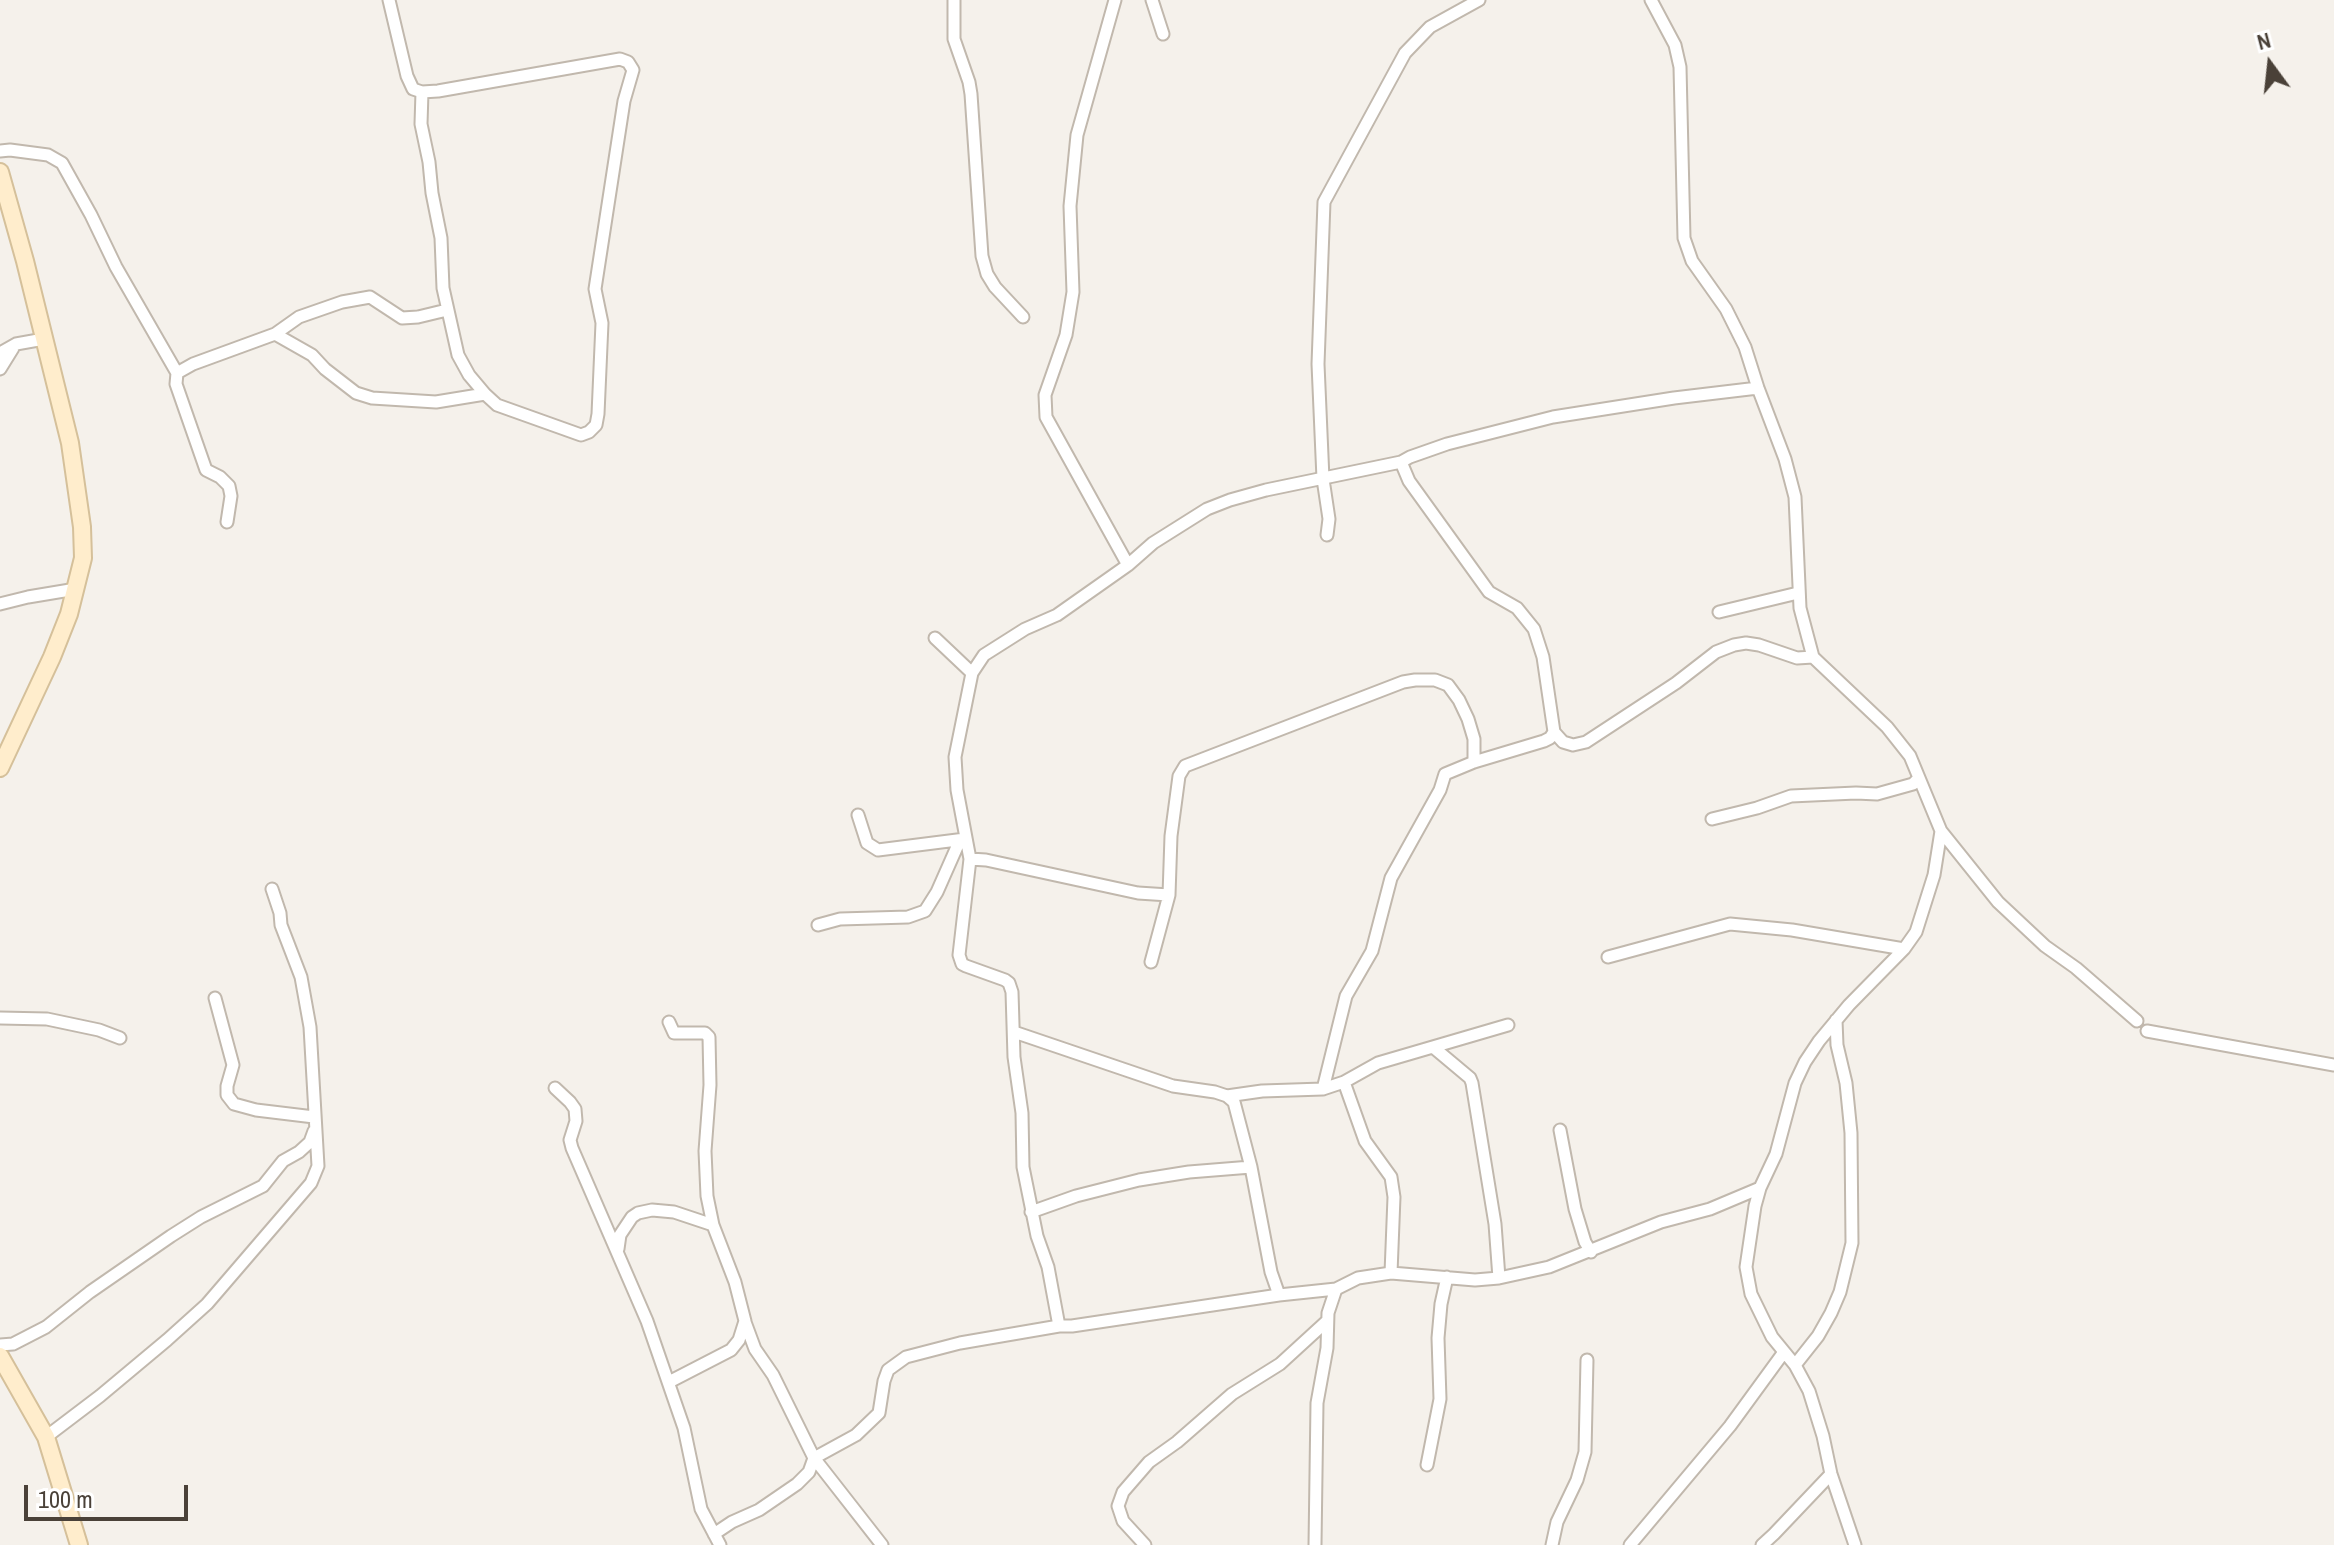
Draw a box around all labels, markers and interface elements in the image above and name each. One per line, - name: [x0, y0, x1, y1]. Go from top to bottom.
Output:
- north arrow: [2230, 24, 2310, 104]
- text: N: [2254, 25, 2274, 57]
- scale bar: [28, 1469, 192, 1519]
- text: 100 m: [38, 1483, 93, 1515]

